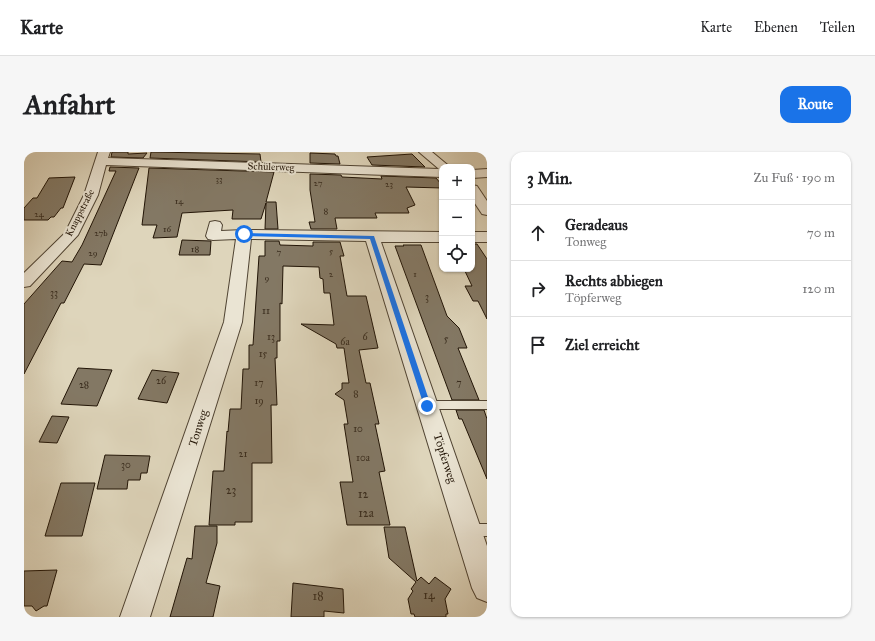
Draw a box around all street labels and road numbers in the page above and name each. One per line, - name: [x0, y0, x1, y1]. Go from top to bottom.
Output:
- street label: Schülerweg: [247, 160, 295, 174]
- street label: Knappstraße: [63, 187, 97, 239]
- street label: Tonweg: [185, 407, 212, 449]
- street label: Töpferweg: [429, 431, 460, 486]

